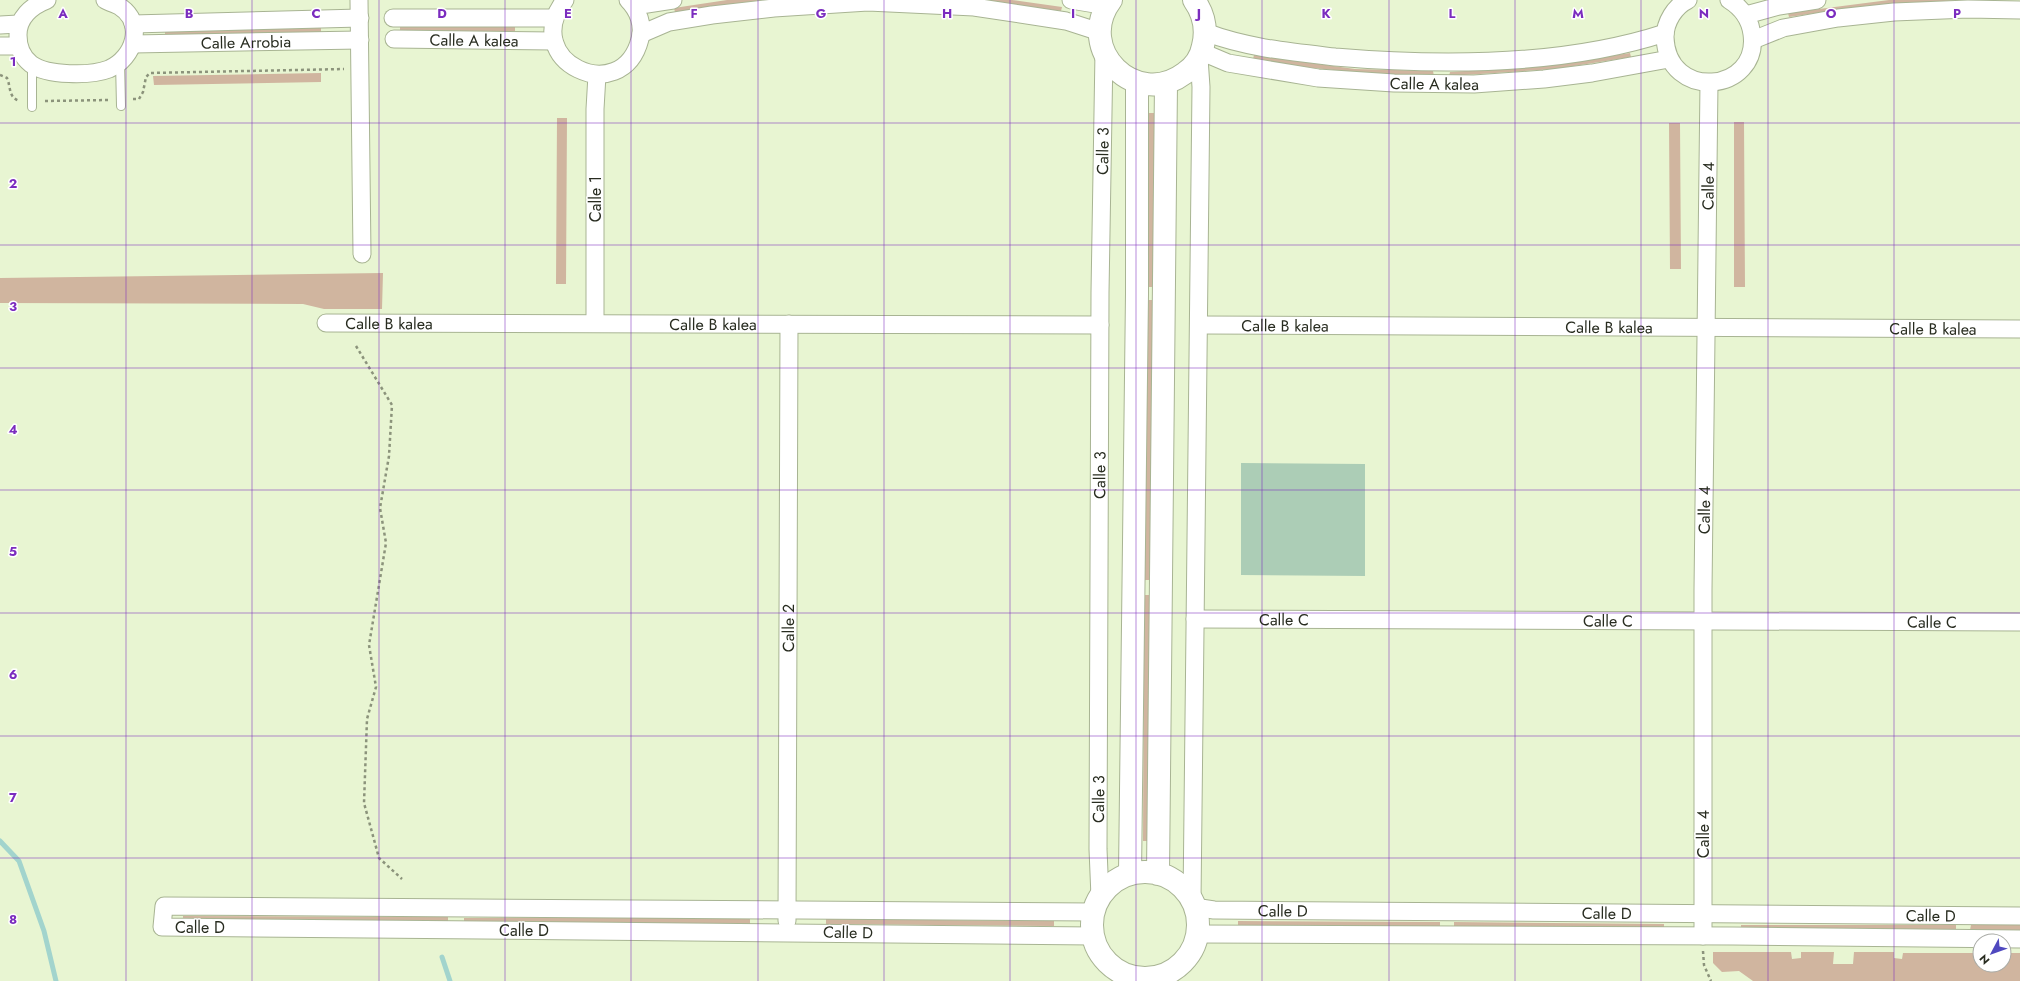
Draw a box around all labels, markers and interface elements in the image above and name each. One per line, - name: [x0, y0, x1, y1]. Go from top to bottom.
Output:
- text: A: [57, 4, 68, 23]
- text: B: [185, 4, 194, 23]
- text: C: [311, 4, 321, 23]
- text: D: [437, 4, 447, 23]
- text: E: [564, 4, 572, 23]
- text: F: [690, 4, 698, 23]
- text: G: [816, 4, 827, 23]
- text: H: [942, 4, 952, 23]
- text: I: [1071, 4, 1075, 23]
- text: J: [1194, 4, 1201, 23]
- text: K: [1321, 4, 1331, 23]
- text: L: [1449, 4, 1456, 23]
- text: M: [1572, 4, 1584, 23]
- text: N: [1699, 4, 1709, 23]
- text: O: [1826, 4, 1837, 23]
- text: P: [1953, 4, 1961, 23]
- street label: Calle A kalea: [429, 28, 519, 53]
- street label: Calle Arrobia: [201, 30, 291, 55]
- text: 1: [10, 52, 16, 71]
- street label: Calle A kalea: [1390, 72, 1480, 96]
- street label: Calle 3: [1091, 127, 1115, 175]
- street label: Calle 4: [1696, 162, 1720, 210]
- text: 2: [9, 174, 17, 193]
- street label: Calle 1: [584, 176, 607, 222]
- text: 3: [9, 297, 17, 316]
- street label: Calle B kalea: [345, 312, 433, 335]
- street label: Calle B kalea: [669, 313, 757, 336]
- street label: Calle B kalea: [1241, 314, 1329, 338]
- street label: Calle B kalea: [1565, 316, 1653, 339]
- street label: Calle B kalea: [1889, 317, 1977, 341]
- text: 4: [8, 420, 18, 439]
- street label: Calle 3: [1088, 451, 1111, 499]
- street label: Calle 4: [1693, 486, 1716, 534]
- text: 5: [9, 542, 17, 561]
- street label: Calle 2: [777, 604, 800, 652]
- street label: Calle C: [1259, 608, 1309, 631]
- street label: Calle C: [1583, 609, 1633, 633]
- street label: Calle C: [1907, 611, 1957, 634]
- text: 6: [9, 665, 18, 684]
- street label: Calle 3: [1087, 775, 1110, 823]
- text: 7: [9, 788, 17, 807]
- street label: Calle 4: [1692, 810, 1715, 858]
- street label: Calle D: [1258, 899, 1308, 923]
- street label: Calle D: [1582, 902, 1632, 925]
- street label: Calle D: [1906, 904, 1956, 928]
- text: 8: [9, 910, 17, 929]
- street label: Calle D: [175, 916, 225, 939]
- street label: Calle D: [499, 919, 549, 942]
- street label: Calle D: [823, 921, 873, 944]
- north arrow: [1972, 933, 2012, 973]
- text: N: [1976, 951, 1993, 968]

